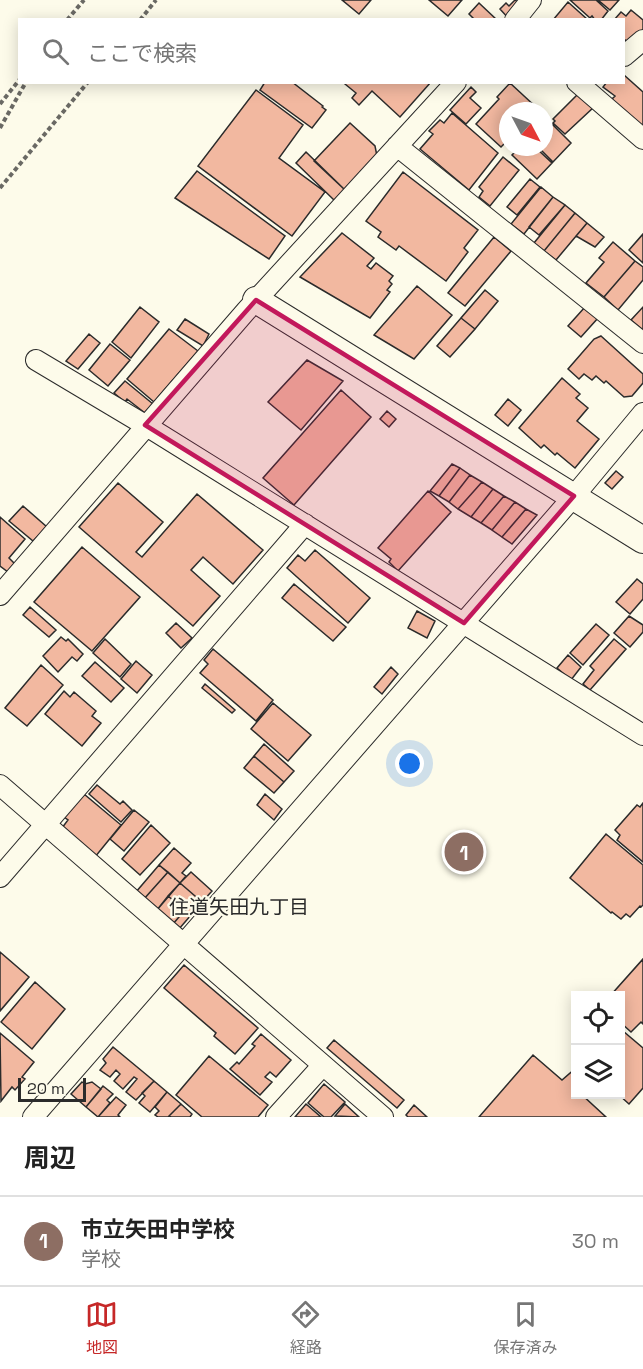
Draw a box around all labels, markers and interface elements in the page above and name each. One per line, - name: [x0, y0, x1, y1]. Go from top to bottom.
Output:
- search box: [18, 18, 625, 84]
- icon: search: [39, 35, 72, 68]
- text: ここで検索: [87, 39, 197, 67]
- north arrow: [499, 102, 553, 156]
- your location: [395, 749, 424, 778]
- pin: 1: [444, 830, 484, 874]
- district label: 住道矢田九丁目: [169, 894, 309, 920]
- map controls: [571, 991, 625, 1099]
- button: locate: [571, 991, 625, 1045]
- button: layers: [571, 1045, 625, 1099]
- scale bar: [18, 1075, 86, 1102]
- text: 20 m: [27, 1078, 65, 1099]
- text: 周辺: [24, 1141, 76, 1175]
- text: 市立矢田中学校: [81, 1215, 235, 1243]
- text: 1: [39, 1228, 48, 1254]
- text: 30 m: [572, 1228, 619, 1254]
- text: 学校: [81, 1246, 121, 1272]
- tab: 地図: [85, 1298, 118, 1358]
- tab: 経路: [289, 1298, 322, 1358]
- tab: 保存済み: [493, 1298, 557, 1358]

